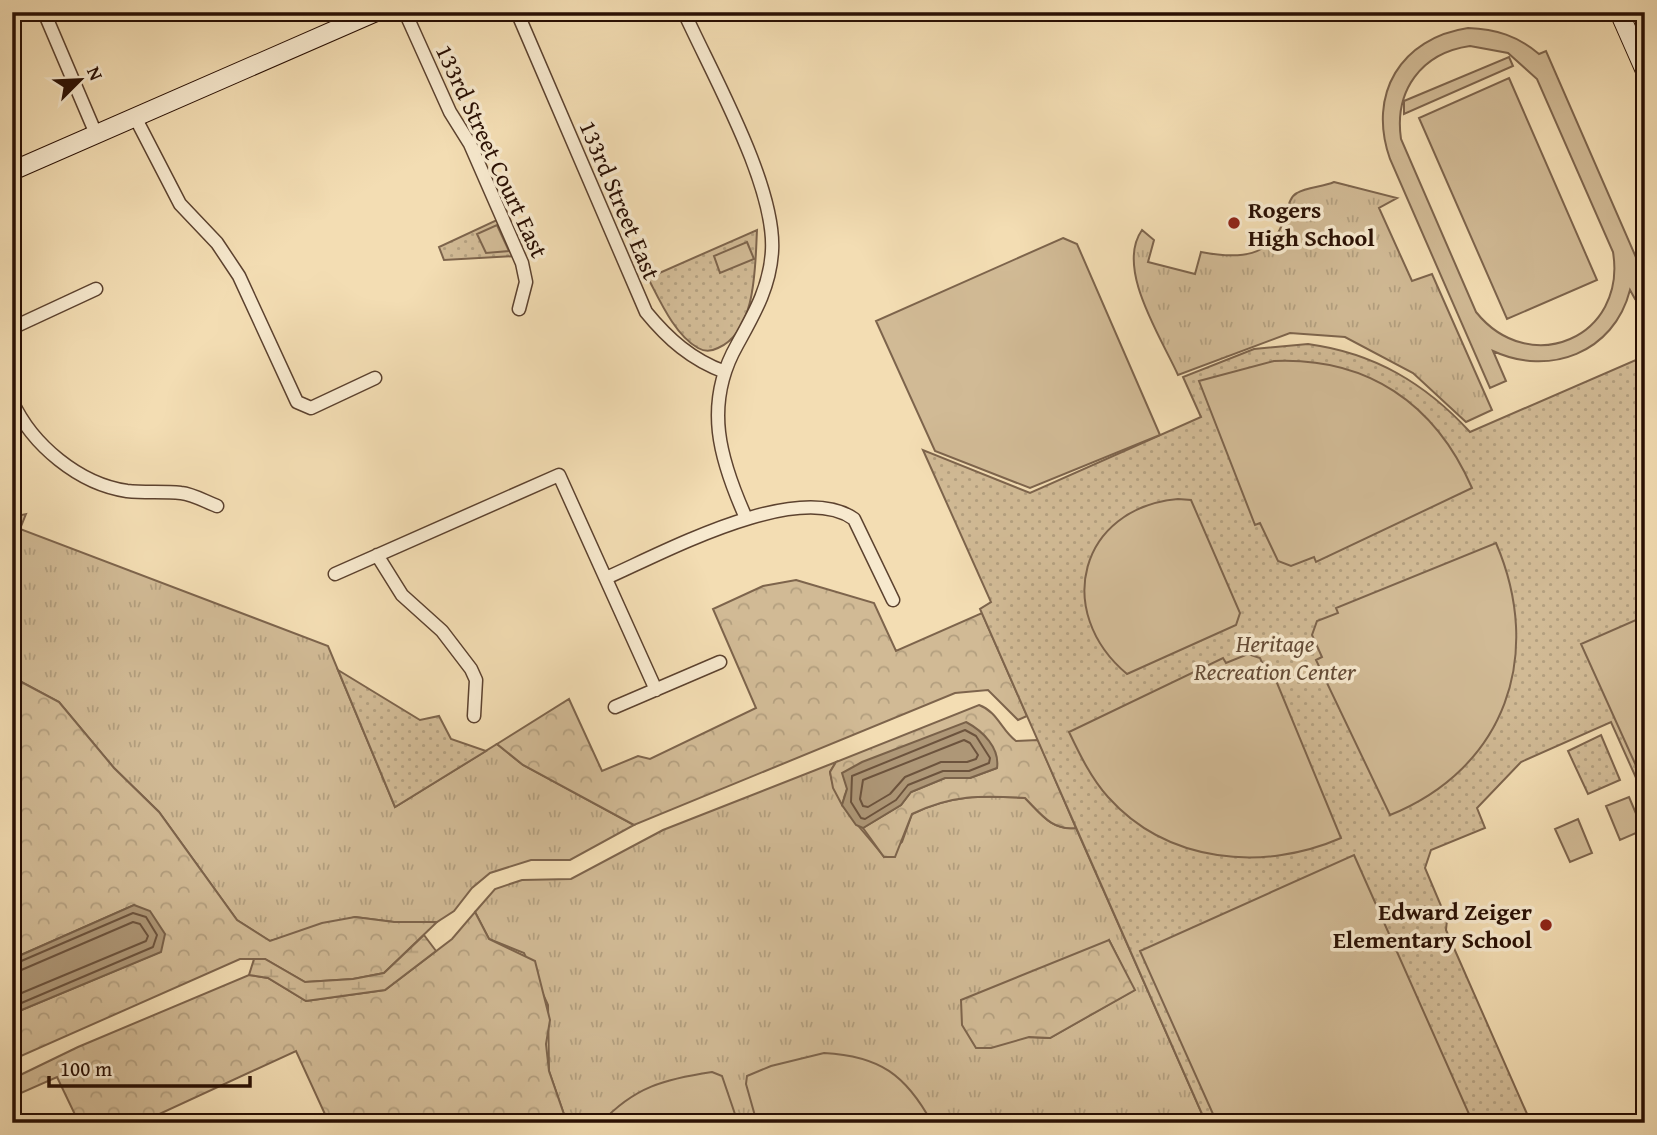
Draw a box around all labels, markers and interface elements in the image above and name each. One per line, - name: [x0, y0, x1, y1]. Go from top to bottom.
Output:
- street label: 133rd Street Court East: [427, 39, 557, 264]
- north arrow: [46, 46, 116, 116]
- text: N: [80, 62, 111, 85]
- street label: 133rd Street East: [571, 115, 670, 286]
- place label: Rogers High School: [1248, 192, 1375, 255]
- marker: Rogers High School: [1226, 215, 1242, 231]
- park label: Heritage Recreation Center: [1193, 626, 1357, 689]
- place label: Edward Zeiger Elementary School: [1333, 894, 1533, 957]
- marker: Edward Zeiger Elementary School: [1538, 917, 1554, 933]
- scale bar: [49, 1044, 250, 1088]
- text: 100 m: [60, 1053, 112, 1084]

